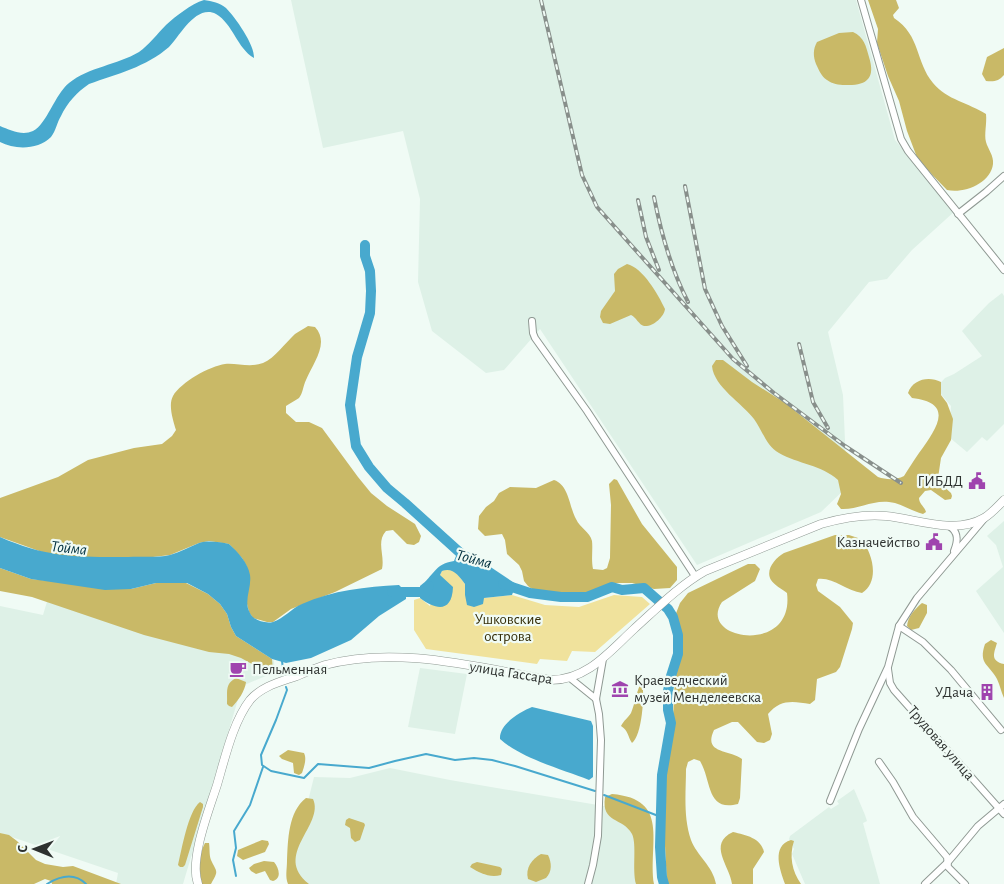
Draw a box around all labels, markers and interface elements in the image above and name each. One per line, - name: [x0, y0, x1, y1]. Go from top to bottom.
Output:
- public building icon: ГИБДД: [967, 471, 987, 491]
- place label: ГИБДД: [917, 474, 963, 489]
- public building icon: Казначейство: [924, 532, 944, 552]
- place label: Казначейство: [836, 535, 920, 550]
- water label: Тойма: [50, 538, 88, 558]
- water label: Тойма: [454, 547, 494, 571]
- park label: Ушковские острова: [475, 612, 541, 644]
- cafe icon: Пельменная: [228, 659, 248, 679]
- street label: улица Гассара: [468, 659, 554, 687]
- place label: Пельменная: [252, 662, 327, 677]
- place label: Краеведческий музей Менделеевска: [634, 673, 761, 705]
- museum icon: Краеведческий музей Менделеевска: [610, 679, 630, 699]
- building icon: УДача: [977, 682, 997, 702]
- place label: УДача: [935, 685, 973, 700]
- street label: Трудовая улица: [905, 703, 977, 783]
- north arrow: [10, 824, 60, 874]
- text: С: [16, 845, 30, 853]

